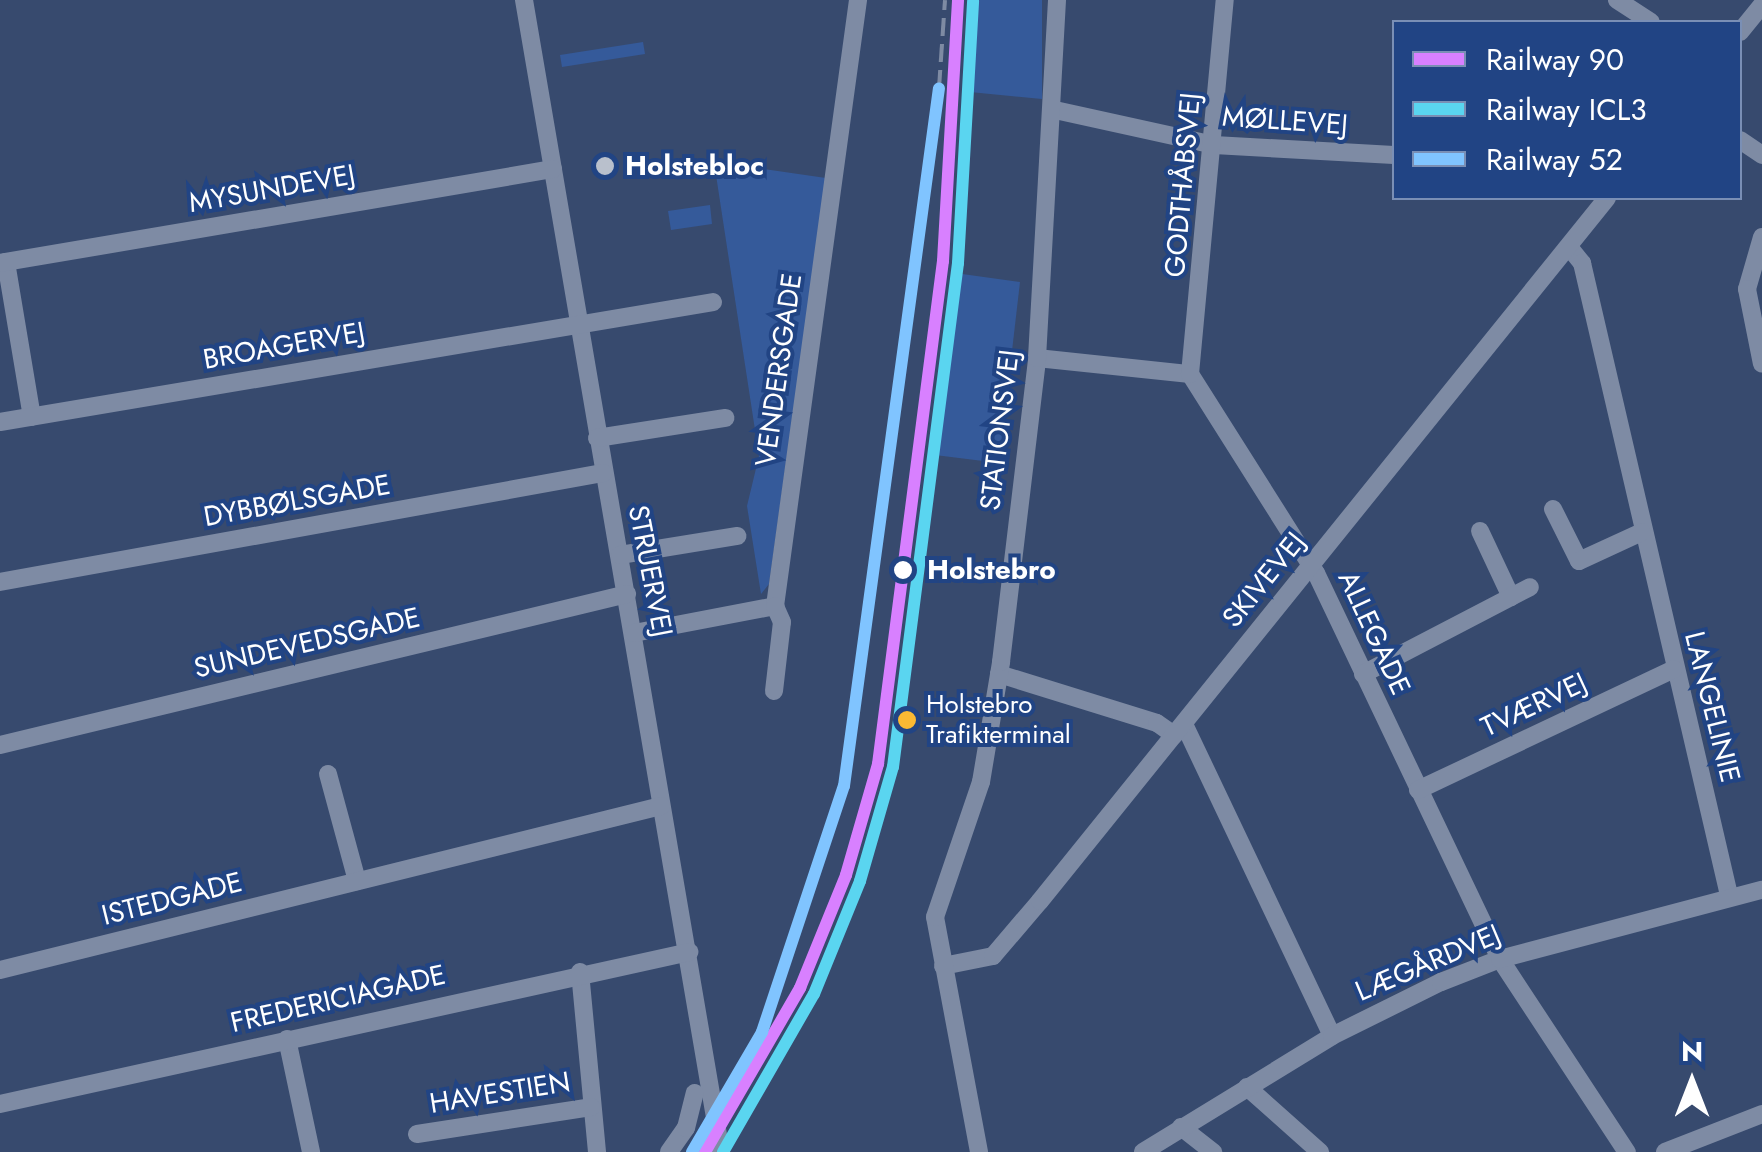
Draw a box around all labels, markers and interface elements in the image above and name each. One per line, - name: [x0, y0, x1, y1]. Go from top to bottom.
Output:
- legend: [1392, 20, 1742, 200]
- text: Railway 90: [1486, 38, 1624, 81]
- text: Railway ICL3: [1486, 88, 1647, 131]
- street label: GODTHÅBSVEJ: [1158, 91, 1208, 279]
- street label: MØLLEVEJ: [1221, 100, 1349, 142]
- text: Railway 52: [1486, 138, 1623, 181]
- place label: Holstebloc: [625, 149, 764, 183]
- marker: Holstebloc: [594, 155, 616, 177]
- street label: MYSUNDEVEJ: [186, 158, 358, 220]
- street label: VENDERSGADE: [749, 271, 809, 469]
- street label: BROAGERVEJ: [201, 315, 367, 377]
- street label: STATIONSVEJ: [973, 348, 1027, 512]
- street label: DYBBØLSGADE: [201, 468, 393, 534]
- street label: STRUERVEJ: [621, 502, 679, 640]
- street label: SKIVEVEJ: [1216, 526, 1312, 634]
- place label: Holstebro: [927, 553, 1056, 587]
- marker: Holstebro: [888, 555, 918, 585]
- street label: ALLEGADE: [1331, 566, 1417, 700]
- street label: SUNDEVEDSGADE: [191, 601, 423, 685]
- street label: LANGELINIE: [1677, 628, 1747, 786]
- street label: TVÆRVEJ: [1476, 666, 1592, 744]
- place label: Holstebro Trafikterminal: [926, 689, 1071, 750]
- marker: Holstebro Trafikterminal: [897, 710, 917, 730]
- street label: ISTEDGADE: [98, 865, 246, 933]
- street label: LÆGÅRDVEJ: [1350, 917, 1506, 1009]
- street label: FREDERICIAGADE: [227, 958, 449, 1040]
- text: N: [1681, 1031, 1703, 1072]
- north arrow: [1642, 1032, 1742, 1132]
- street label: HAVESTIEN: [427, 1065, 573, 1121]

